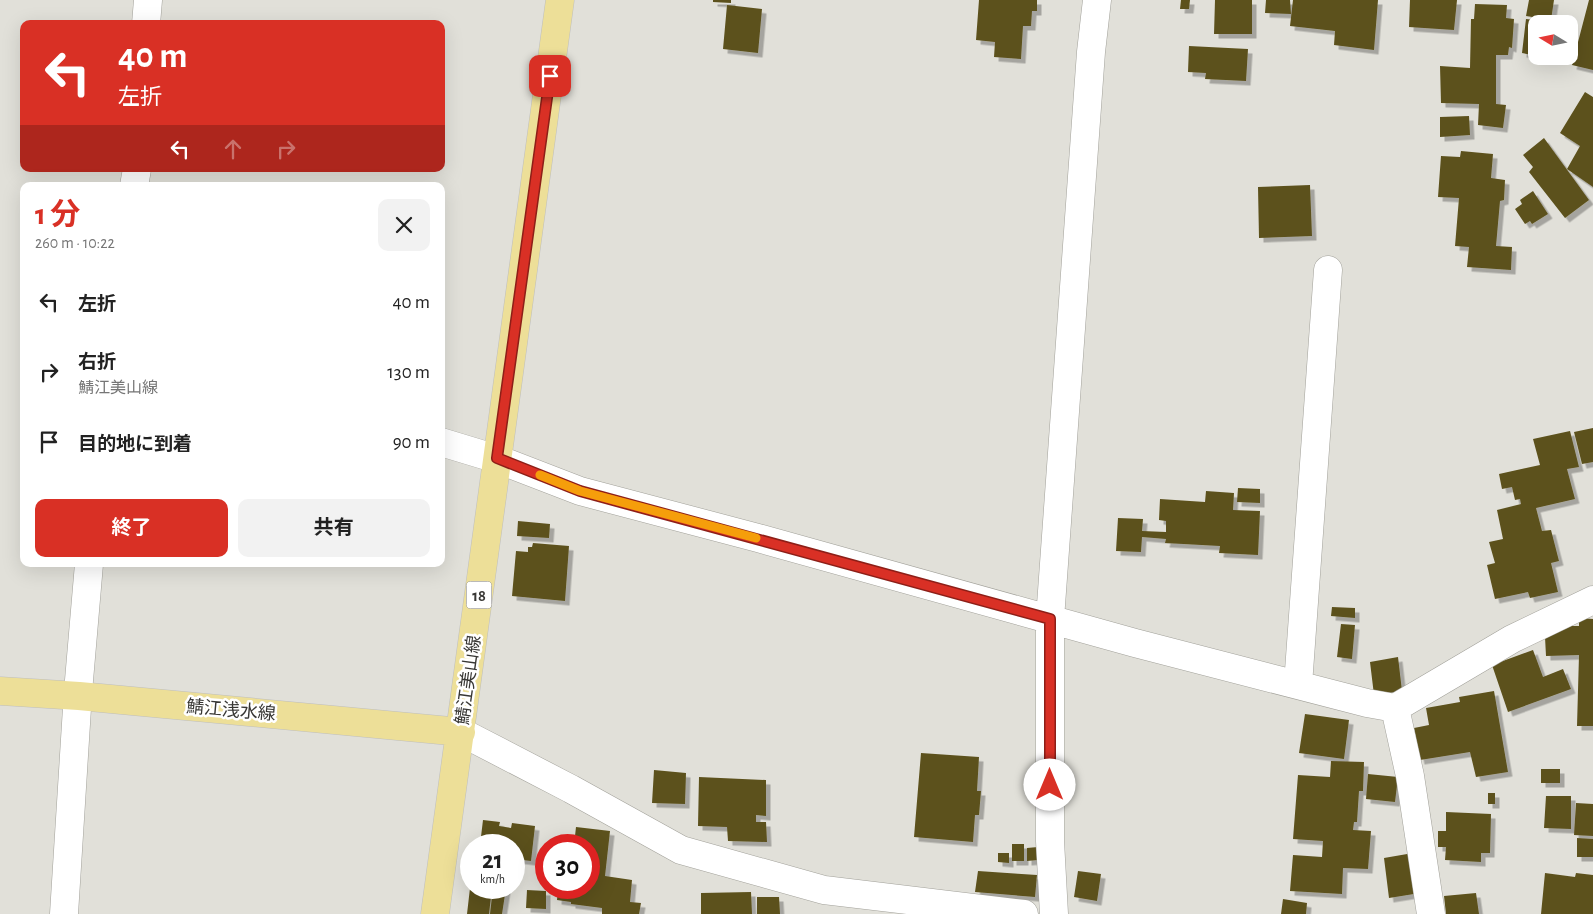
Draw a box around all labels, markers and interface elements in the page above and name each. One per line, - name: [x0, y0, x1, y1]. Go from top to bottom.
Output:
- north arrow: [1528, 15, 1578, 65]
- map controls: [1528, 15, 1578, 65]
- text: 40 m: [118, 39, 187, 74]
- icon: left: [35, 40, 100, 105]
- pin: [529, 55, 571, 97]
- icon: arrive: [536, 62, 564, 90]
- text: 左折: [118, 86, 162, 108]
- icon: left: [166, 135, 194, 163]
- icon: ahead: [219, 135, 247, 163]
- icon: right: [272, 135, 300, 163]
- button: close: [378, 199, 430, 251]
- text: 1 分: [35, 200, 80, 230]
- text: 260 m · 10:22: [35, 235, 115, 251]
- icon: left: [35, 288, 63, 316]
- text: 40 m: [392, 293, 430, 312]
- text: 左折: [78, 295, 116, 314]
- text: 右折: [78, 353, 116, 372]
- icon: right: [35, 358, 63, 386]
- text: 130 m: [387, 363, 430, 382]
- text: 鯖江美山線: [78, 380, 158, 396]
- icon: arrive: [35, 428, 63, 456]
- text: 90 m: [393, 433, 430, 452]
- text: 目的地に到着: [78, 435, 192, 454]
- button: 終了: [35, 499, 228, 557]
- button: 共有: [238, 499, 430, 557]
- road number: 18: [466, 582, 492, 608]
- street label: 鯖江美山線: [452, 634, 484, 726]
- street label: 鯖江浅水線: [185, 696, 277, 724]
- position arrow: [1023, 758, 1075, 810]
- speed limit sign: 30: [535, 834, 600, 899]
- text: 21: [482, 848, 503, 873]
- text: km/h: [480, 873, 505, 885]

